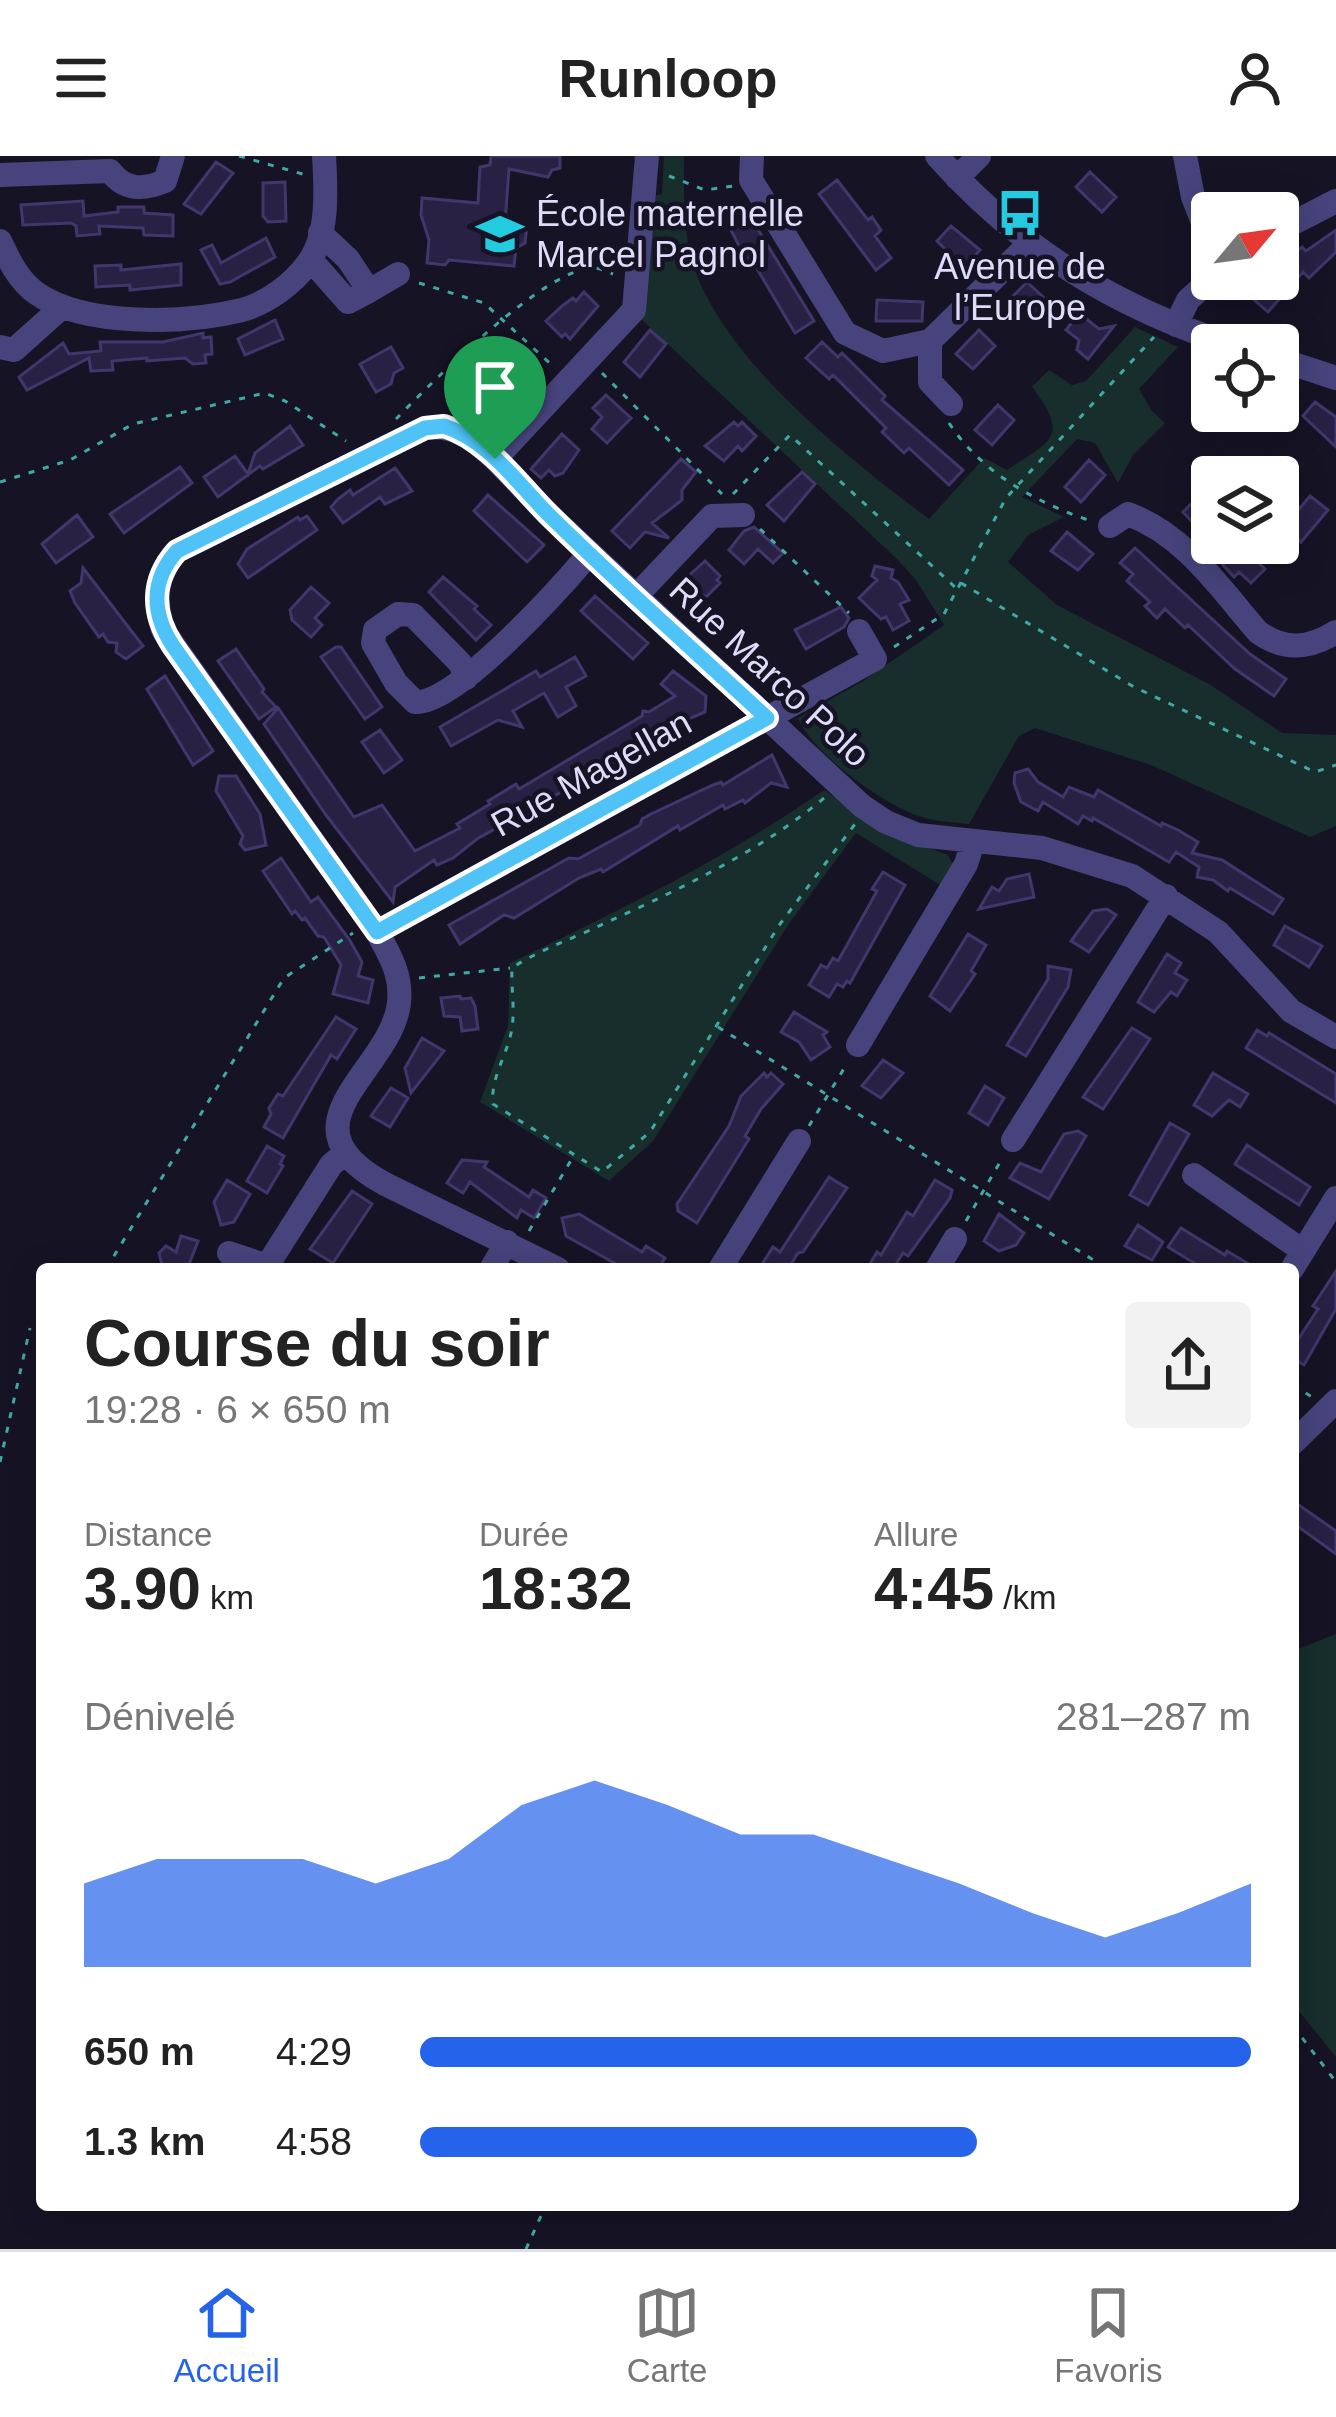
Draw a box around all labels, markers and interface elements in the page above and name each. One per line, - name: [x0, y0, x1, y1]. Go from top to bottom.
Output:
- icon: menu: [48, 45, 114, 111]
- icon: person: [1222, 45, 1288, 111]
- text: Runloop: [559, 48, 777, 108]
- bus stop icon: Avenue de l’Europe: [995, 188, 1045, 238]
- north arrow: [1191, 192, 1299, 300]
- map controls: [1191, 192, 1299, 564]
- place label: École maternelle Marcel Pagnol: [536, 193, 804, 275]
- school or university icon: École maternelle Marcel Pagnol: [475, 209, 525, 259]
- place label: Avenue de l’Europe: [934, 246, 1106, 328]
- button: locate: [1191, 324, 1299, 432]
- pin: [444, 336, 546, 459]
- icon: arrive: [462, 354, 528, 420]
- button: layers: [1191, 456, 1299, 564]
- street label: Rue Marco Polo: [662, 569, 878, 775]
- street label: Rue Magellan: [484, 701, 698, 845]
- button: share: [1125, 1302, 1251, 1428]
- text: Course du soir: [84, 1306, 550, 1380]
- text: 19:28 · 6 × 650 m: [84, 1388, 391, 1431]
- text: Distance: [84, 1516, 212, 1553]
- text: Durée: [479, 1516, 569, 1553]
- text: Allure: [874, 1516, 958, 1553]
- text: 3.90: [84, 1555, 201, 1622]
- text: 18:32: [479, 1555, 632, 1622]
- text: 4:45: [874, 1555, 994, 1622]
- text: km: [201, 1579, 254, 1616]
- text: /km: [994, 1579, 1056, 1616]
- text: Dénivelé: [84, 1695, 236, 1738]
- text: 281–287 m: [1056, 1695, 1251, 1738]
- text: 650 m: [84, 2030, 195, 2073]
- text: 4:29: [276, 2030, 352, 2073]
- text: 1.3 km: [84, 2120, 205, 2163]
- text: 4:58: [276, 2120, 352, 2163]
- tab: Accueil: [173, 2280, 280, 2390]
- tab: Carte: [627, 2280, 707, 2390]
- tab: Favoris: [1054, 2280, 1163, 2390]

